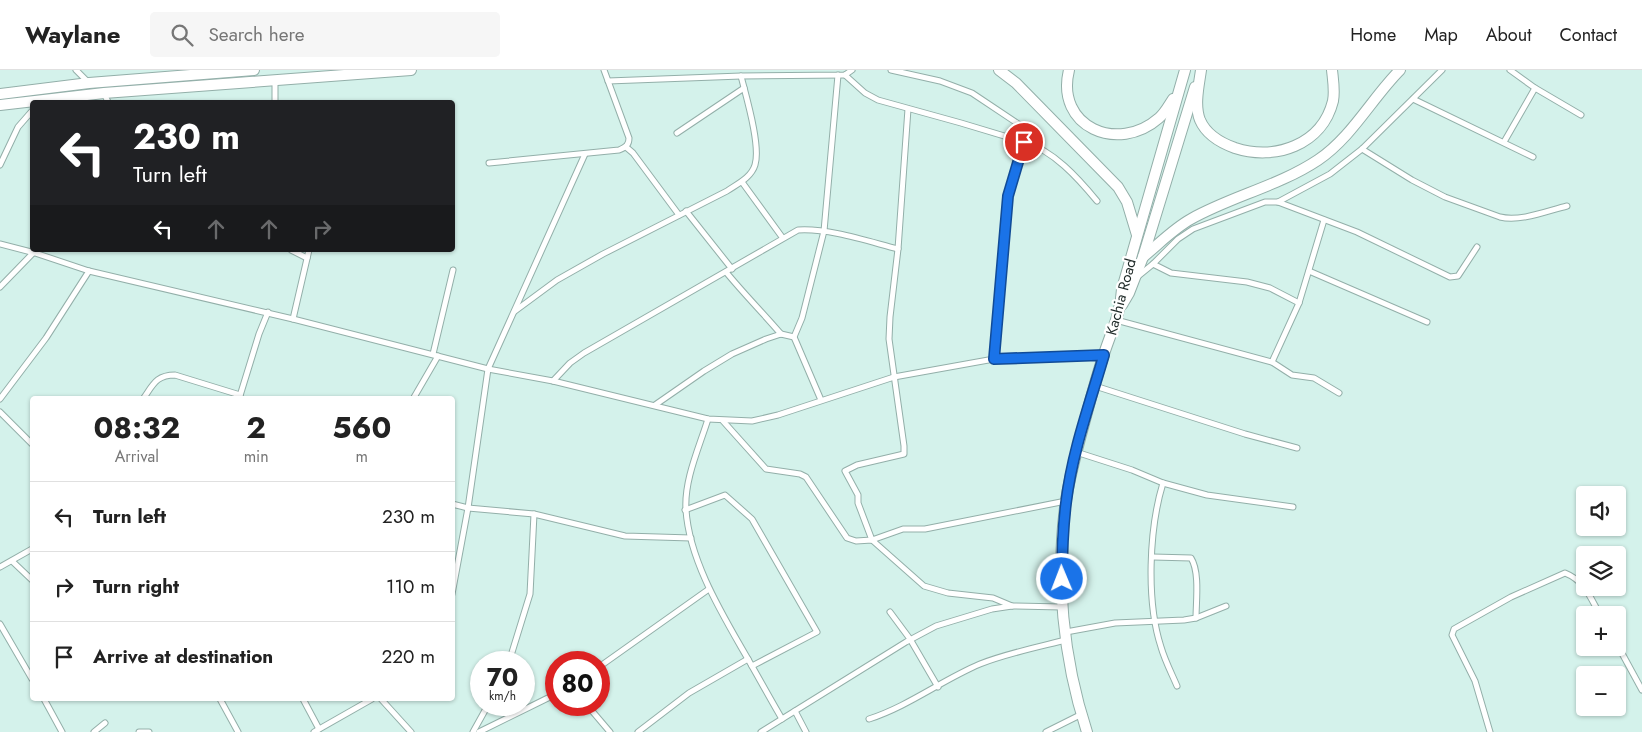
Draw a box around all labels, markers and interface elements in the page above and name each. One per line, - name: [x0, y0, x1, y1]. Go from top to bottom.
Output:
- search box: [150, 12, 500, 57]
- text: Waylane: [25, 17, 120, 52]
- icon: search: [168, 21, 196, 49]
- text: Search here: [208, 21, 305, 48]
- text: Home: [1350, 22, 1396, 48]
- text: Map: [1424, 22, 1458, 48]
- text: About: [1486, 22, 1531, 48]
- text: Contact: [1559, 22, 1617, 48]
- text: 230 m: [133, 112, 240, 162]
- icon: left: [50, 120, 115, 185]
- pin: [1003, 121, 1045, 163]
- icon: arrive: [1010, 128, 1038, 156]
- text: Turn left: [133, 158, 207, 190]
- icon: left: [149, 215, 177, 243]
- icon: ahead: [202, 215, 230, 243]
- icon: ahead: [255, 215, 283, 243]
- icon: right: [308, 215, 336, 243]
- street label: Kachia Road: [1100, 256, 1142, 338]
- text: 08:32: [94, 406, 180, 449]
- text: 2: [246, 406, 266, 449]
- text: 560: [332, 406, 391, 449]
- text: Arrival: [115, 445, 159, 468]
- text: min: [244, 445, 269, 468]
- text: m: [356, 445, 368, 468]
- map controls: [1576, 486, 1626, 716]
- button: sound: [1576, 486, 1626, 536]
- icon: left: [50, 503, 78, 531]
- text: Turn left: [93, 503, 166, 530]
- text: 230 m: [382, 503, 435, 530]
- button: layers: [1576, 546, 1626, 596]
- position arrow: [1035, 552, 1087, 604]
- icon: right: [50, 573, 78, 601]
- text: Turn right: [93, 573, 179, 600]
- text: 110 m: [386, 573, 435, 600]
- button: +: [1576, 606, 1626, 656]
- icon: arrive: [50, 643, 78, 671]
- text: Arrive at destination: [93, 643, 273, 670]
- text: 220 m: [381, 643, 435, 670]
- speed limit sign: 80: [545, 651, 610, 716]
- text: 70: [487, 659, 518, 695]
- button: −: [1576, 666, 1626, 716]
- text: km/h: [489, 687, 516, 705]

